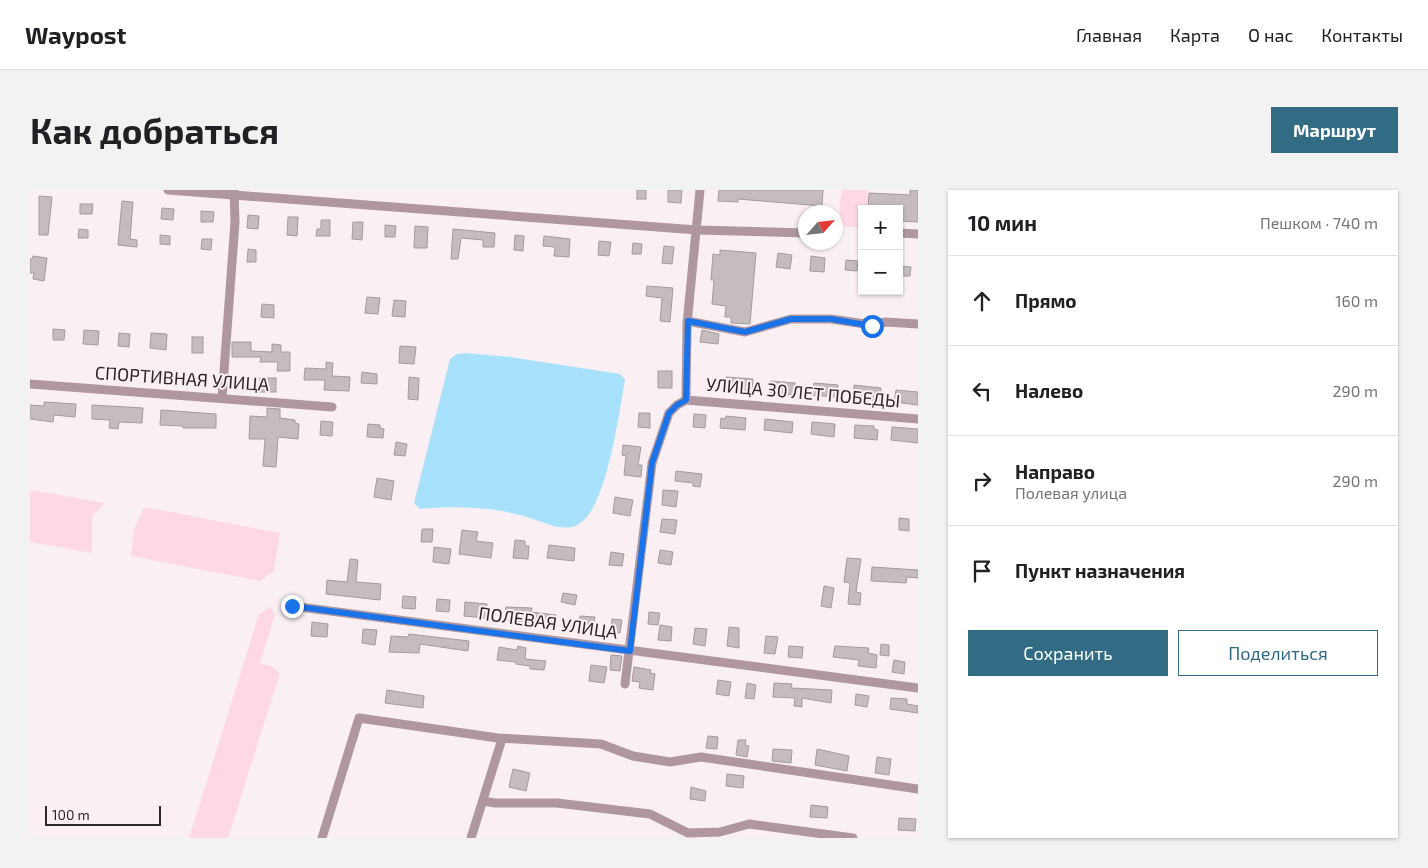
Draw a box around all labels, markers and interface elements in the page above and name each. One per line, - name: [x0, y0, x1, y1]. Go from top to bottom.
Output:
- text: Waypost: [25, 20, 126, 49]
- text: Главная: [1076, 24, 1142, 46]
- text: Карта: [1170, 24, 1220, 46]
- text: О нас: [1248, 24, 1293, 46]
- text: Контакты: [1321, 24, 1403, 46]
- button: Маршрут: [1271, 107, 1398, 153]
- text: Как добраться: [30, 109, 279, 151]
- north arrow: [798, 205, 843, 250]
- map controls: [858, 205, 903, 295]
- button: +: [858, 205, 903, 250]
- text: 10 мин: [968, 210, 1037, 235]
- text: Пешком · 740 m: [1260, 213, 1378, 232]
- button: −: [858, 250, 903, 295]
- icon: ahead: [968, 287, 996, 315]
- text: Прямо: [1015, 289, 1077, 312]
- text: 160 m: [1335, 291, 1378, 310]
- route start: [861, 315, 884, 338]
- street label: СПОРТИВНАЯ УЛИЦА: [94, 361, 271, 395]
- street label: УЛИЦА 30 ЛЕТ ПОБЕДЫ: [705, 373, 901, 411]
- icon: left: [968, 377, 996, 405]
- text: Налево: [1015, 379, 1083, 402]
- text: 290 m: [1333, 381, 1378, 400]
- text: Направо: [1015, 460, 1095, 483]
- icon: right: [968, 467, 996, 495]
- text: 290 m: [1333, 471, 1378, 490]
- text: Полевая улица: [1015, 483, 1127, 502]
- icon: arrive: [968, 557, 996, 585]
- text: Пункт назначения: [1015, 559, 1185, 582]
- route end: [281, 595, 304, 618]
- street label: ПОЛЕВАЯ УЛИЦА: [477, 601, 620, 643]
- button: Сохранить: [968, 630, 1168, 676]
- button: Поделиться: [1178, 630, 1378, 676]
- scale bar: [45, 803, 161, 826]
- text: 100 m: [52, 806, 90, 823]

